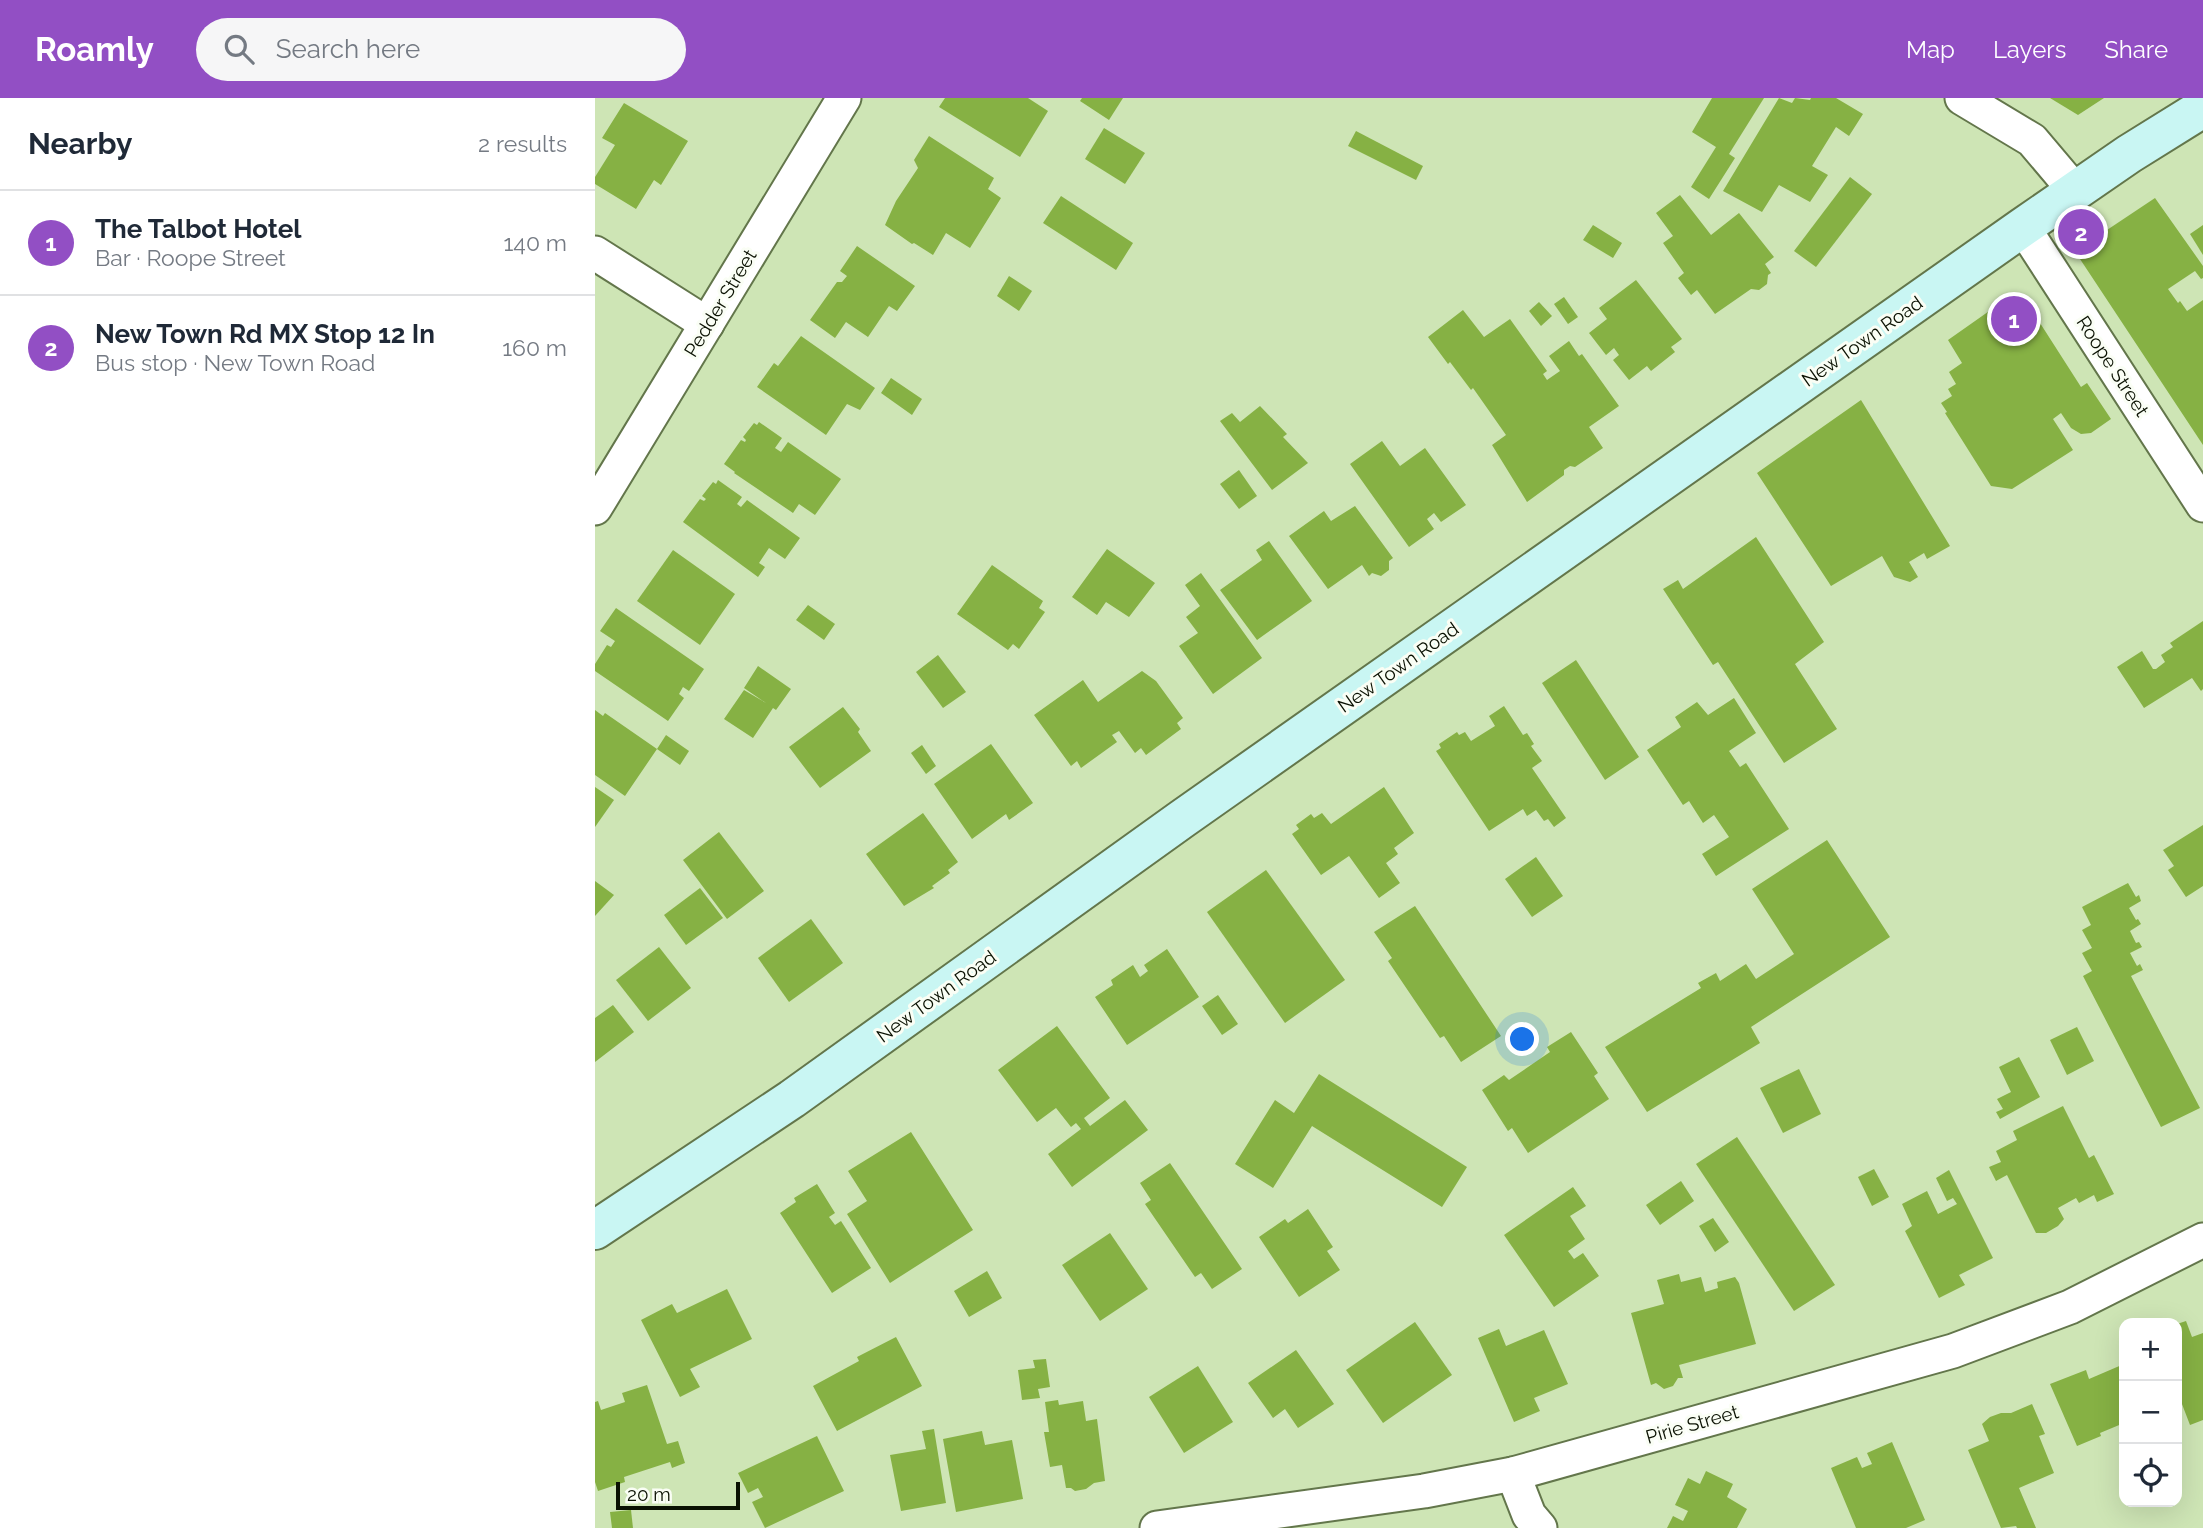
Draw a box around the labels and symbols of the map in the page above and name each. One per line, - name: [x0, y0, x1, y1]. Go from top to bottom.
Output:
- pin: 2: [2058, 206, 2104, 258]
- street label: Pedder Street: [679, 245, 761, 361]
- street label: New Town Road: [1798, 291, 1926, 391]
- pin: 1: [1991, 293, 2037, 345]
- street label: Roope Street: [2072, 312, 2154, 421]
- street label: New Town Road: [1334, 617, 1462, 717]
- street label: New Town Road: [872, 945, 1000, 1047]
- your location: [1505, 1022, 1539, 1056]
- street label: Pirie Street: [1643, 1400, 1742, 1448]
- scale bar: [616, 1479, 740, 1511]

